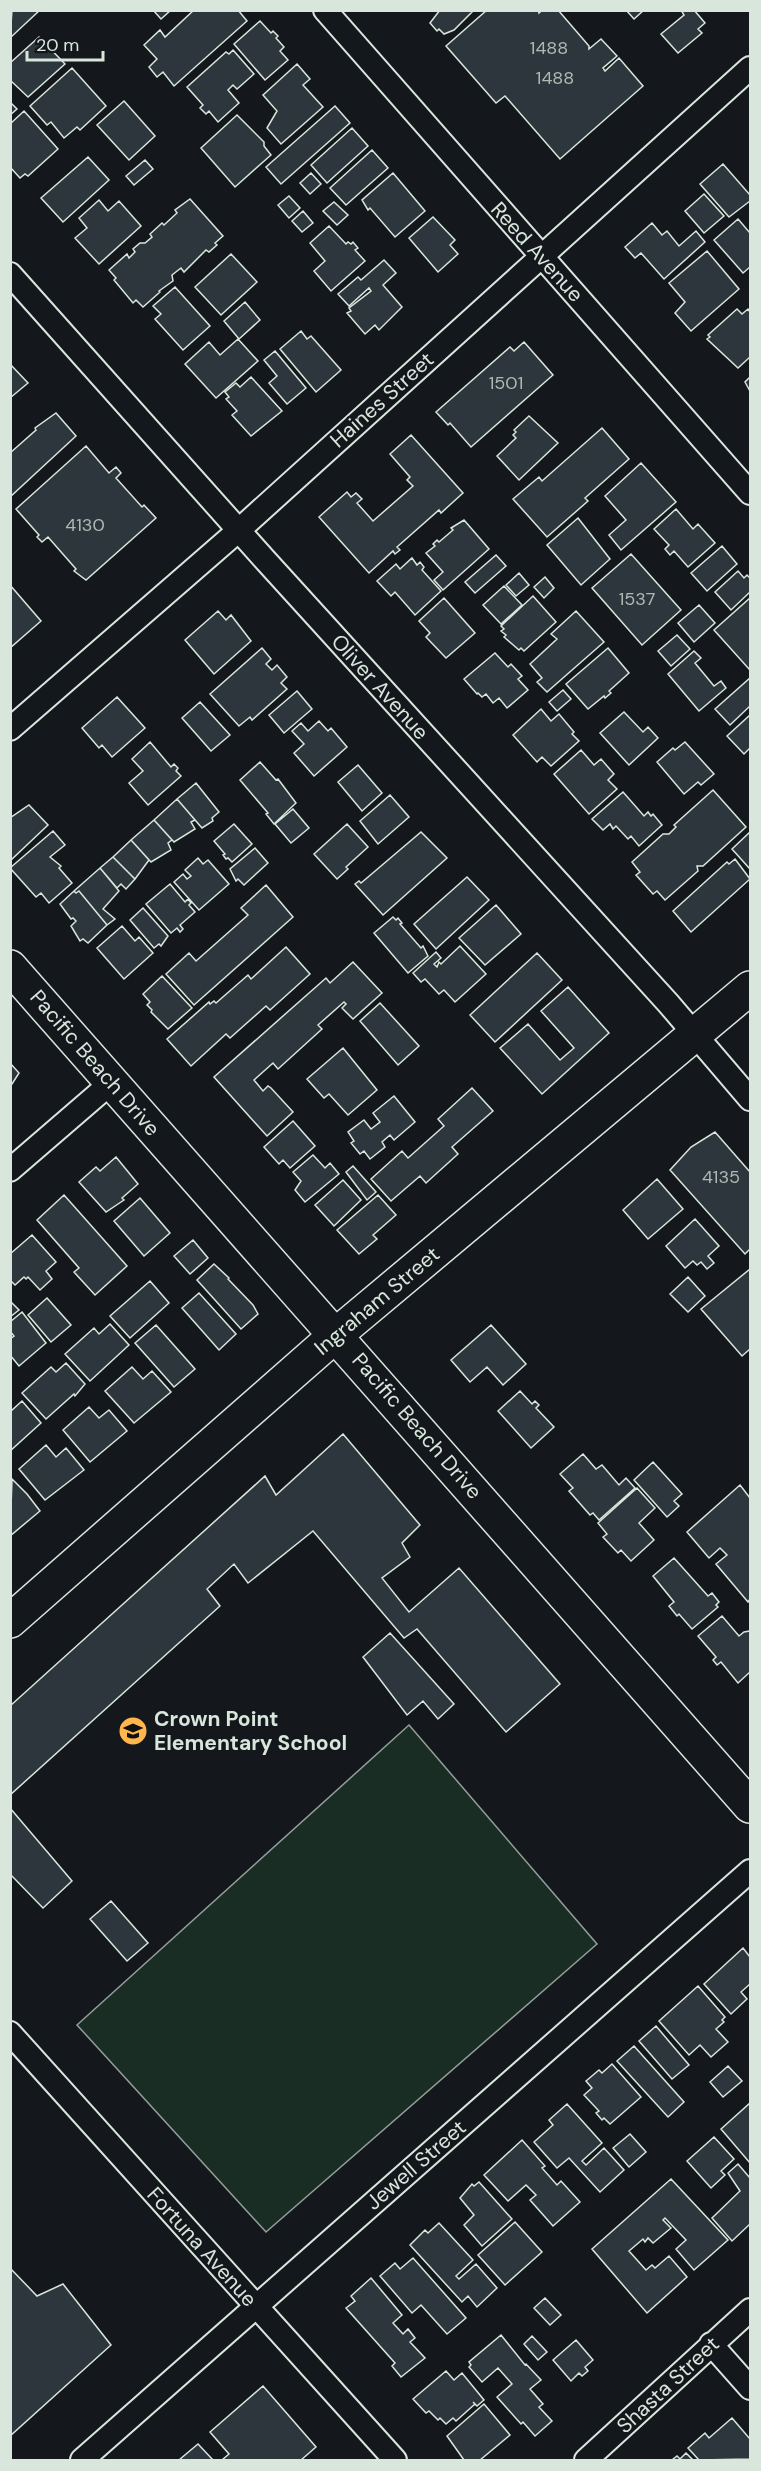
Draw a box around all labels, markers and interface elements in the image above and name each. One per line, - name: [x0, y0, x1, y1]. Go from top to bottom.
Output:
- scale bar: [27, 24, 104, 62]
- text: 20 m: [36, 33, 79, 57]
- house number: 1488: [530, 36, 568, 60]
- house number: 1488: [536, 66, 574, 90]
- street label: Reed Avenue: [485, 196, 590, 308]
- street label: Haines Street: [324, 346, 440, 454]
- house number: 1501: [489, 371, 523, 395]
- house number: 4130: [65, 513, 105, 537]
- house number: 1537: [619, 587, 655, 611]
- street label: Oliver Avenue: [325, 628, 435, 746]
- street label: Pacific Beach Drive: [24, 984, 166, 1142]
- house number: 4135: [702, 1165, 740, 1189]
- street label: Ingraham Street: [309, 1240, 445, 1362]
- street label: Pacific Beach Drive: [346, 1347, 488, 1505]
- place label: Crown Point Elementary School: [154, 1705, 347, 1757]
- school or university icon: Crown Point Elementary School: [117, 1715, 149, 1747]
- street label: Jewell Street: [360, 2114, 472, 2216]
- street label: Fortuna Avenue: [141, 2181, 263, 2313]
- street label: Shasta Street: [611, 2330, 725, 2440]

